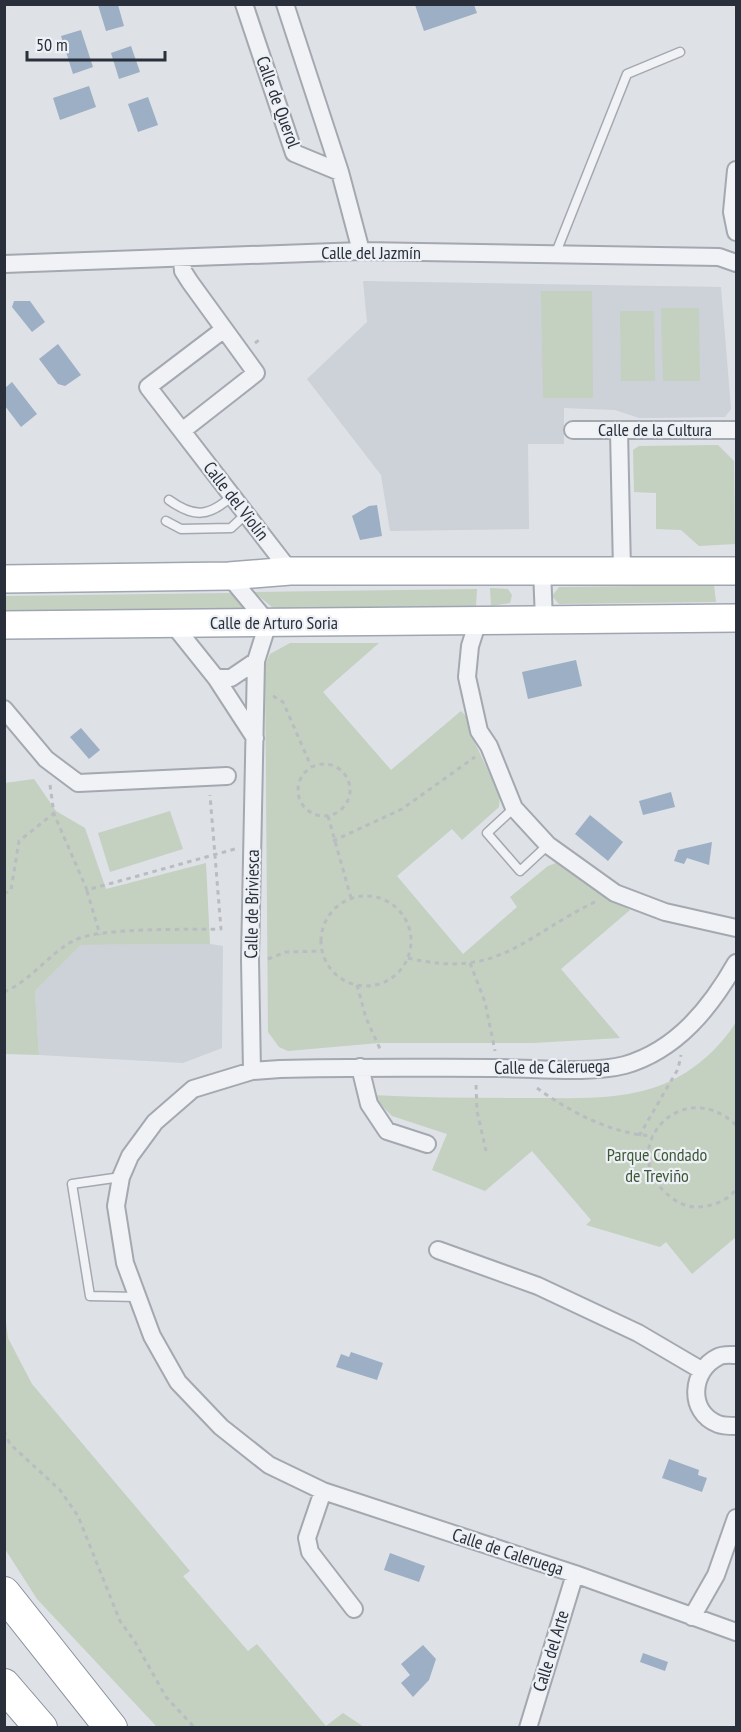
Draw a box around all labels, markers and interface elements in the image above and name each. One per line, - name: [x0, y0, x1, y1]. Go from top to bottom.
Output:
- scale bar: [27, 24, 165, 62]
- text: 50 m: [36, 33, 68, 56]
- street label: Calle de Querol: [251, 53, 306, 152]
- street label: Calle del Jazmín: [321, 241, 421, 264]
- street label: Calle de la Cultura: [598, 418, 712, 441]
- street label: Calle del Violín: [198, 457, 274, 545]
- street label: Calle de Arturo Soria: [210, 611, 338, 634]
- street label: Calle de Briviesca: [239, 849, 264, 959]
- street label: Calle de Caleruega: [494, 1054, 610, 1079]
- park label: Parque Condado de Treviño: [607, 1143, 708, 1187]
- street label: Calle de Caleruega: [450, 1523, 567, 1580]
- street label: Calle del Arte: [527, 1607, 574, 1694]

